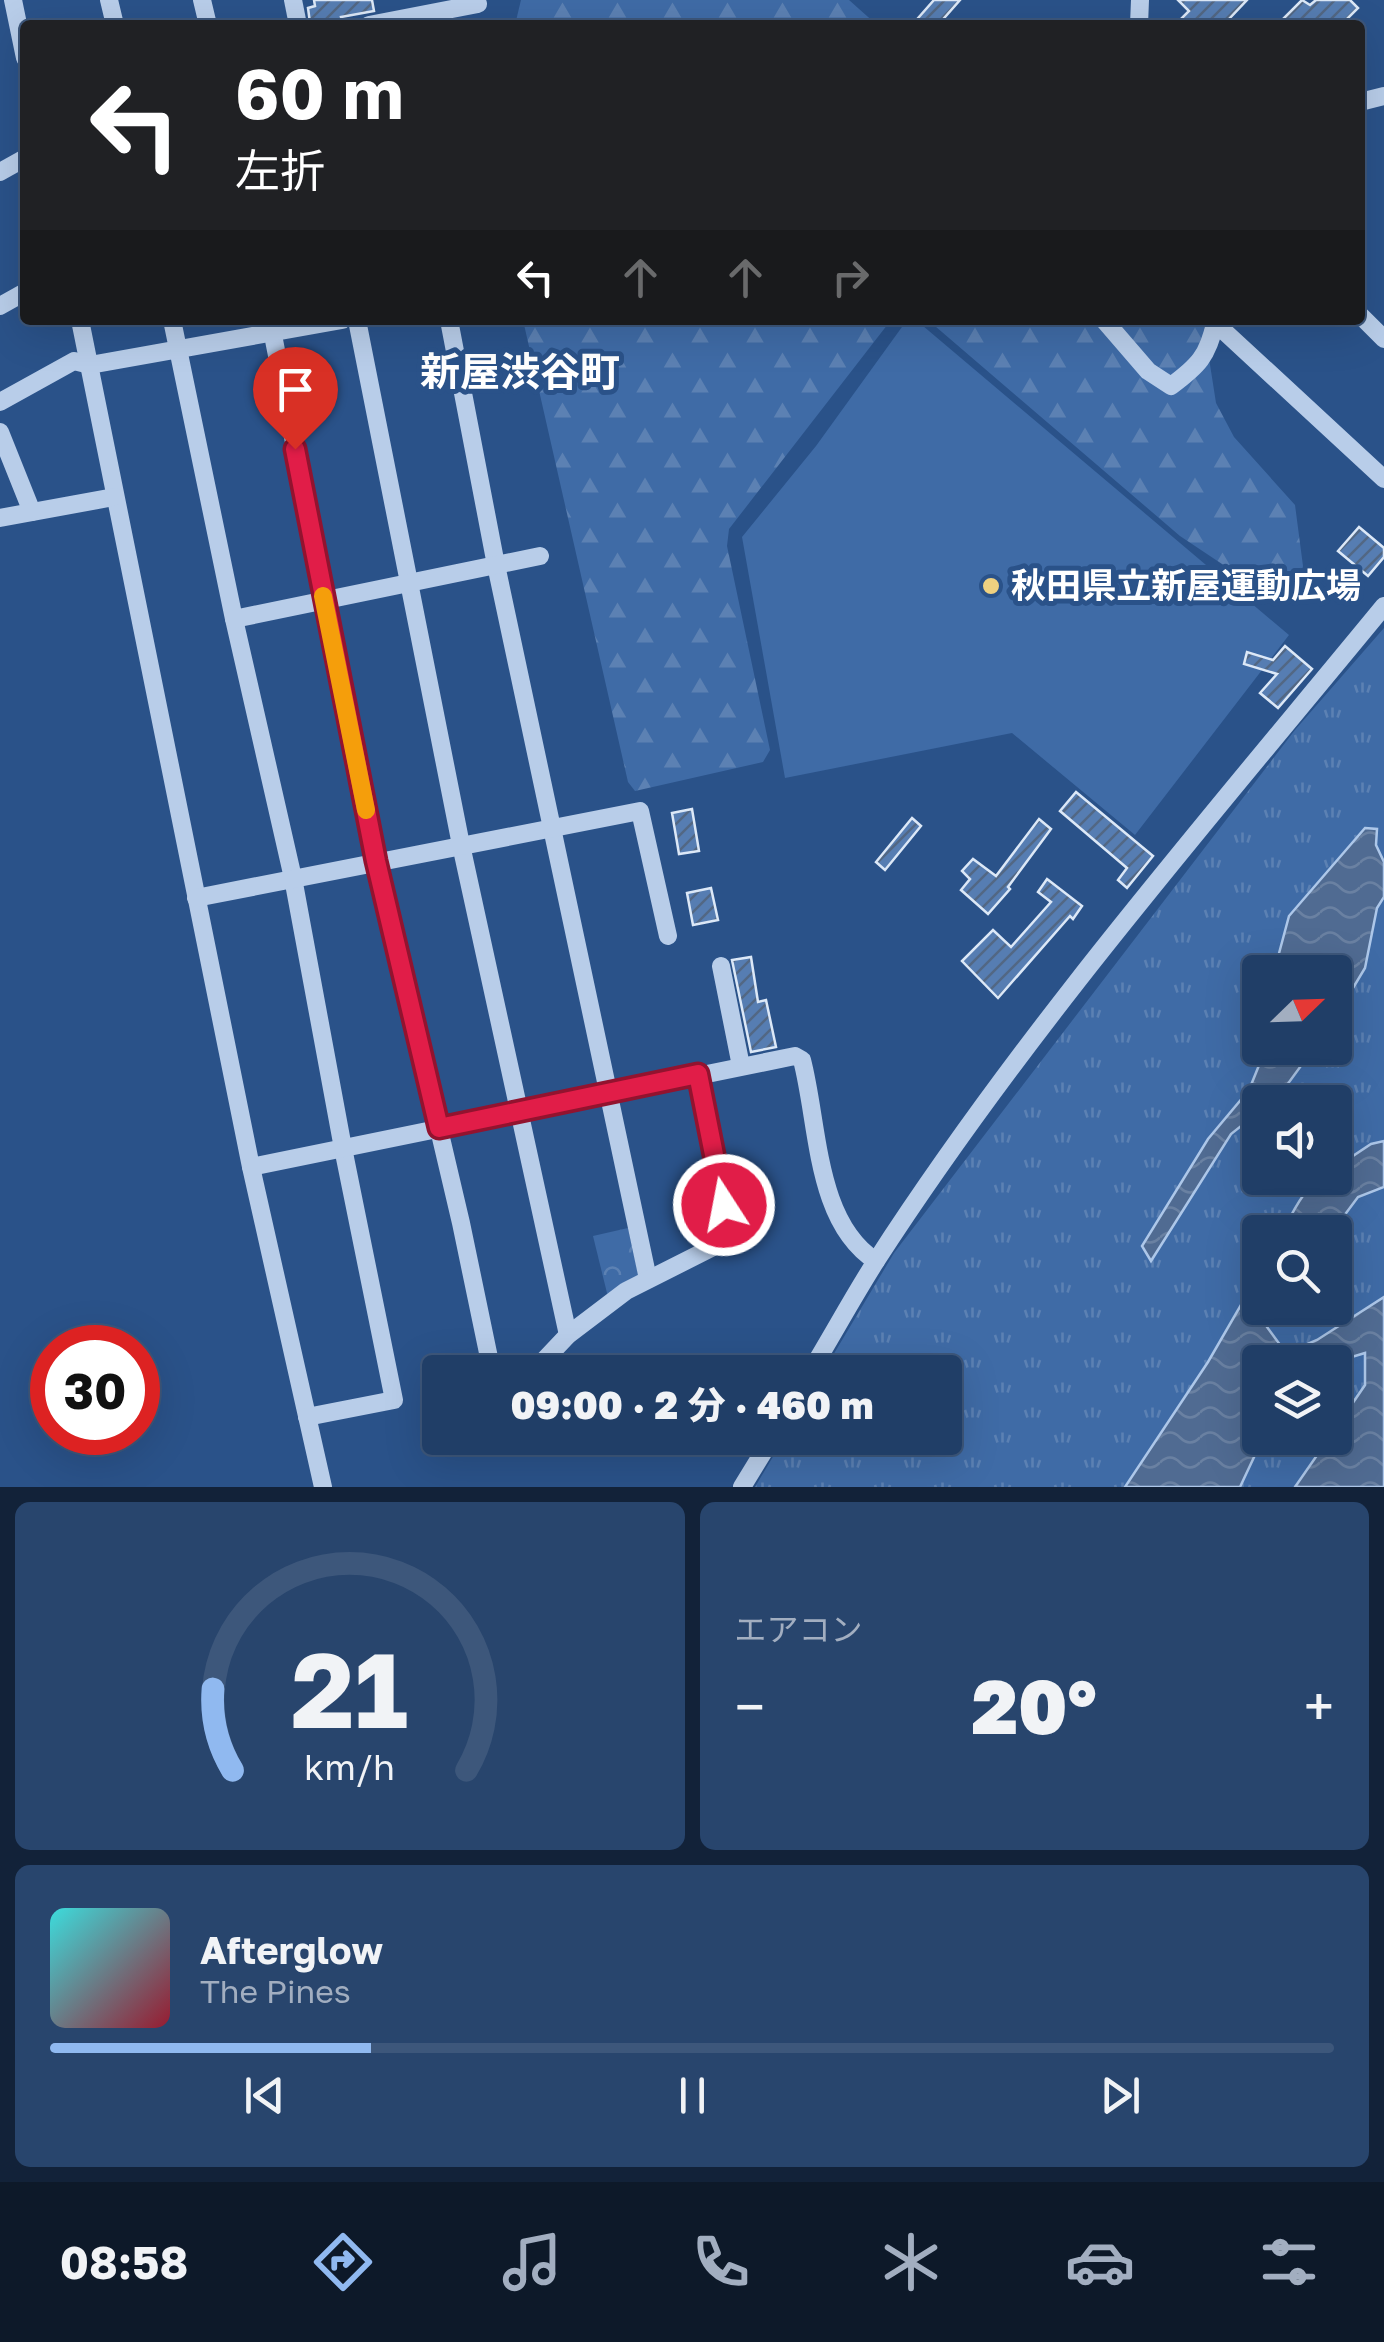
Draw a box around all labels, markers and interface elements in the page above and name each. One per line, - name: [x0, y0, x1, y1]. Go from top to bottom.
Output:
- text: 60 m: [235, 50, 404, 134]
- icon: left: [70, 60, 200, 190]
- text: 左折: [235, 143, 325, 197]
- icon: left: [508, 250, 563, 305]
- icon: ahead: [613, 250, 668, 305]
- icon: ahead: [718, 250, 773, 305]
- icon: right: [823, 250, 878, 305]
- pin: [253, 347, 338, 450]
- district label: 新屋渋谷町: [420, 347, 620, 395]
- icon: arrive: [268, 362, 323, 417]
- place label: 秋田県立新屋運動広場: [1011, 564, 1361, 606]
- marker: 秋田県立新屋運動広場: [980, 575, 1002, 597]
- north arrow: [1242, 955, 1352, 1065]
- map controls: [1242, 955, 1352, 1455]
- button: sound: [1242, 1085, 1352, 1195]
- position arrow: [672, 1153, 776, 1257]
- button: search: [1242, 1215, 1352, 1325]
- speed limit sign: 30: [30, 1325, 160, 1455]
- button: layers: [1242, 1345, 1352, 1455]
- text: 09:00 · 2 分 · 460 m: [510, 1382, 874, 1427]
- text: エアコン: [735, 1610, 863, 1648]
- text: 21: [291, 1626, 408, 1751]
- text: 20°: [972, 1660, 1097, 1751]
- text: −: [735, 1673, 765, 1739]
- text: +: [1304, 1673, 1334, 1739]
- text: km/h: [304, 1745, 395, 1788]
- text: Afterglow: [200, 1927, 383, 1972]
- text: The Pines: [200, 1972, 351, 2010]
- icon: previous: [237, 2068, 292, 2123]
- icon: pause: [665, 2068, 720, 2123]
- icon: next: [1093, 2068, 1148, 2123]
- icon: directions: [308, 2227, 378, 2297]
- icon: music: [497, 2227, 567, 2297]
- icon: phone: [686, 2227, 756, 2297]
- icon: climate: [876, 2227, 946, 2297]
- icon: car: [1065, 2227, 1135, 2297]
- icon: filters: [1254, 2227, 1324, 2297]
- text: 08:58: [60, 2235, 188, 2289]

